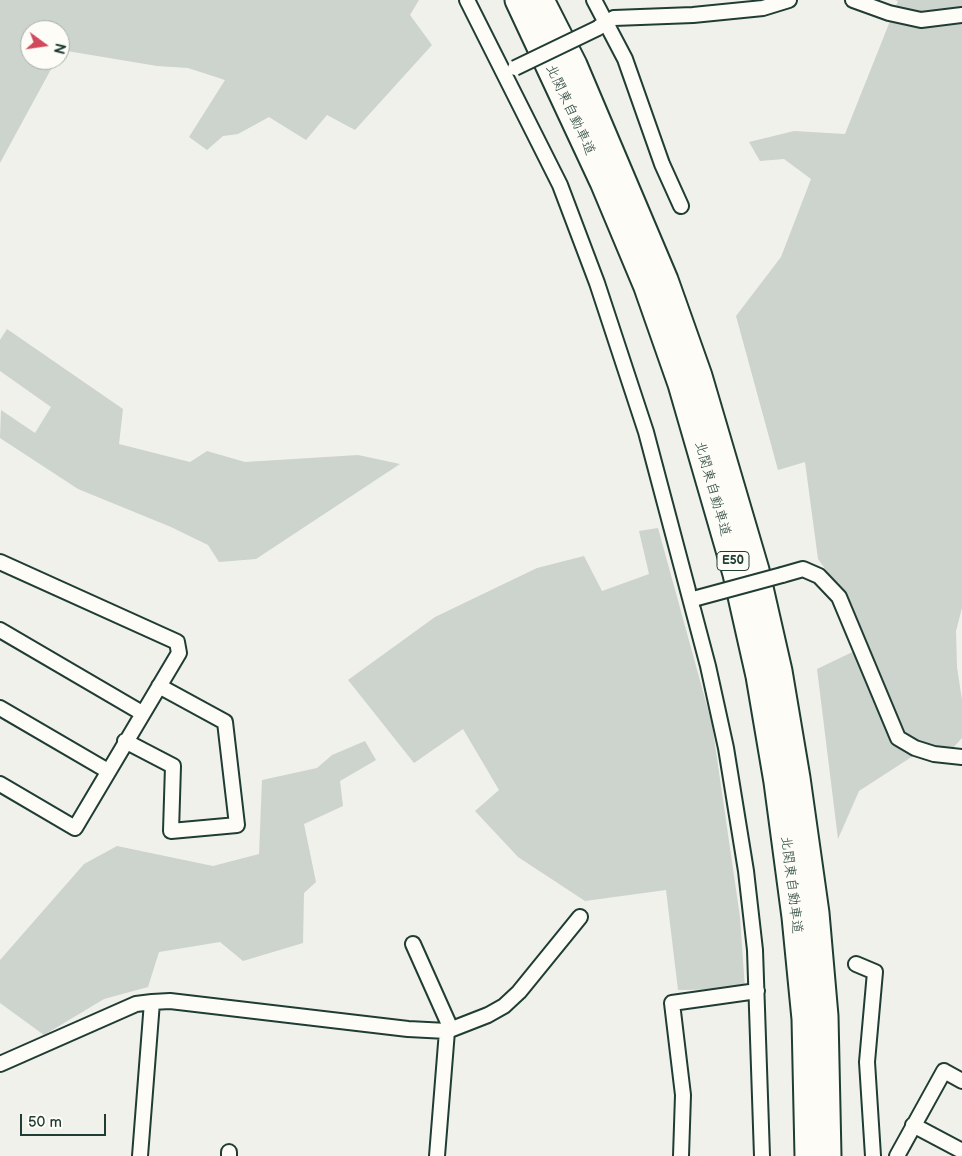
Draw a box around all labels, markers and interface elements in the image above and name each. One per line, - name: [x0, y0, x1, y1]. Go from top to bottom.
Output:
- north arrow: [20, 20, 70, 70]
- text: N: [50, 41, 69, 56]
- street label: 北関東自動車道: [542, 62, 598, 158]
- street label: 北関東自動車道: [690, 440, 734, 538]
- road number: E50: [717, 552, 749, 570]
- street label: 北関東自動車道: [777, 835, 805, 935]
- scale bar: [22, 1104, 109, 1136]
- text: 50 m: [28, 1113, 62, 1132]

